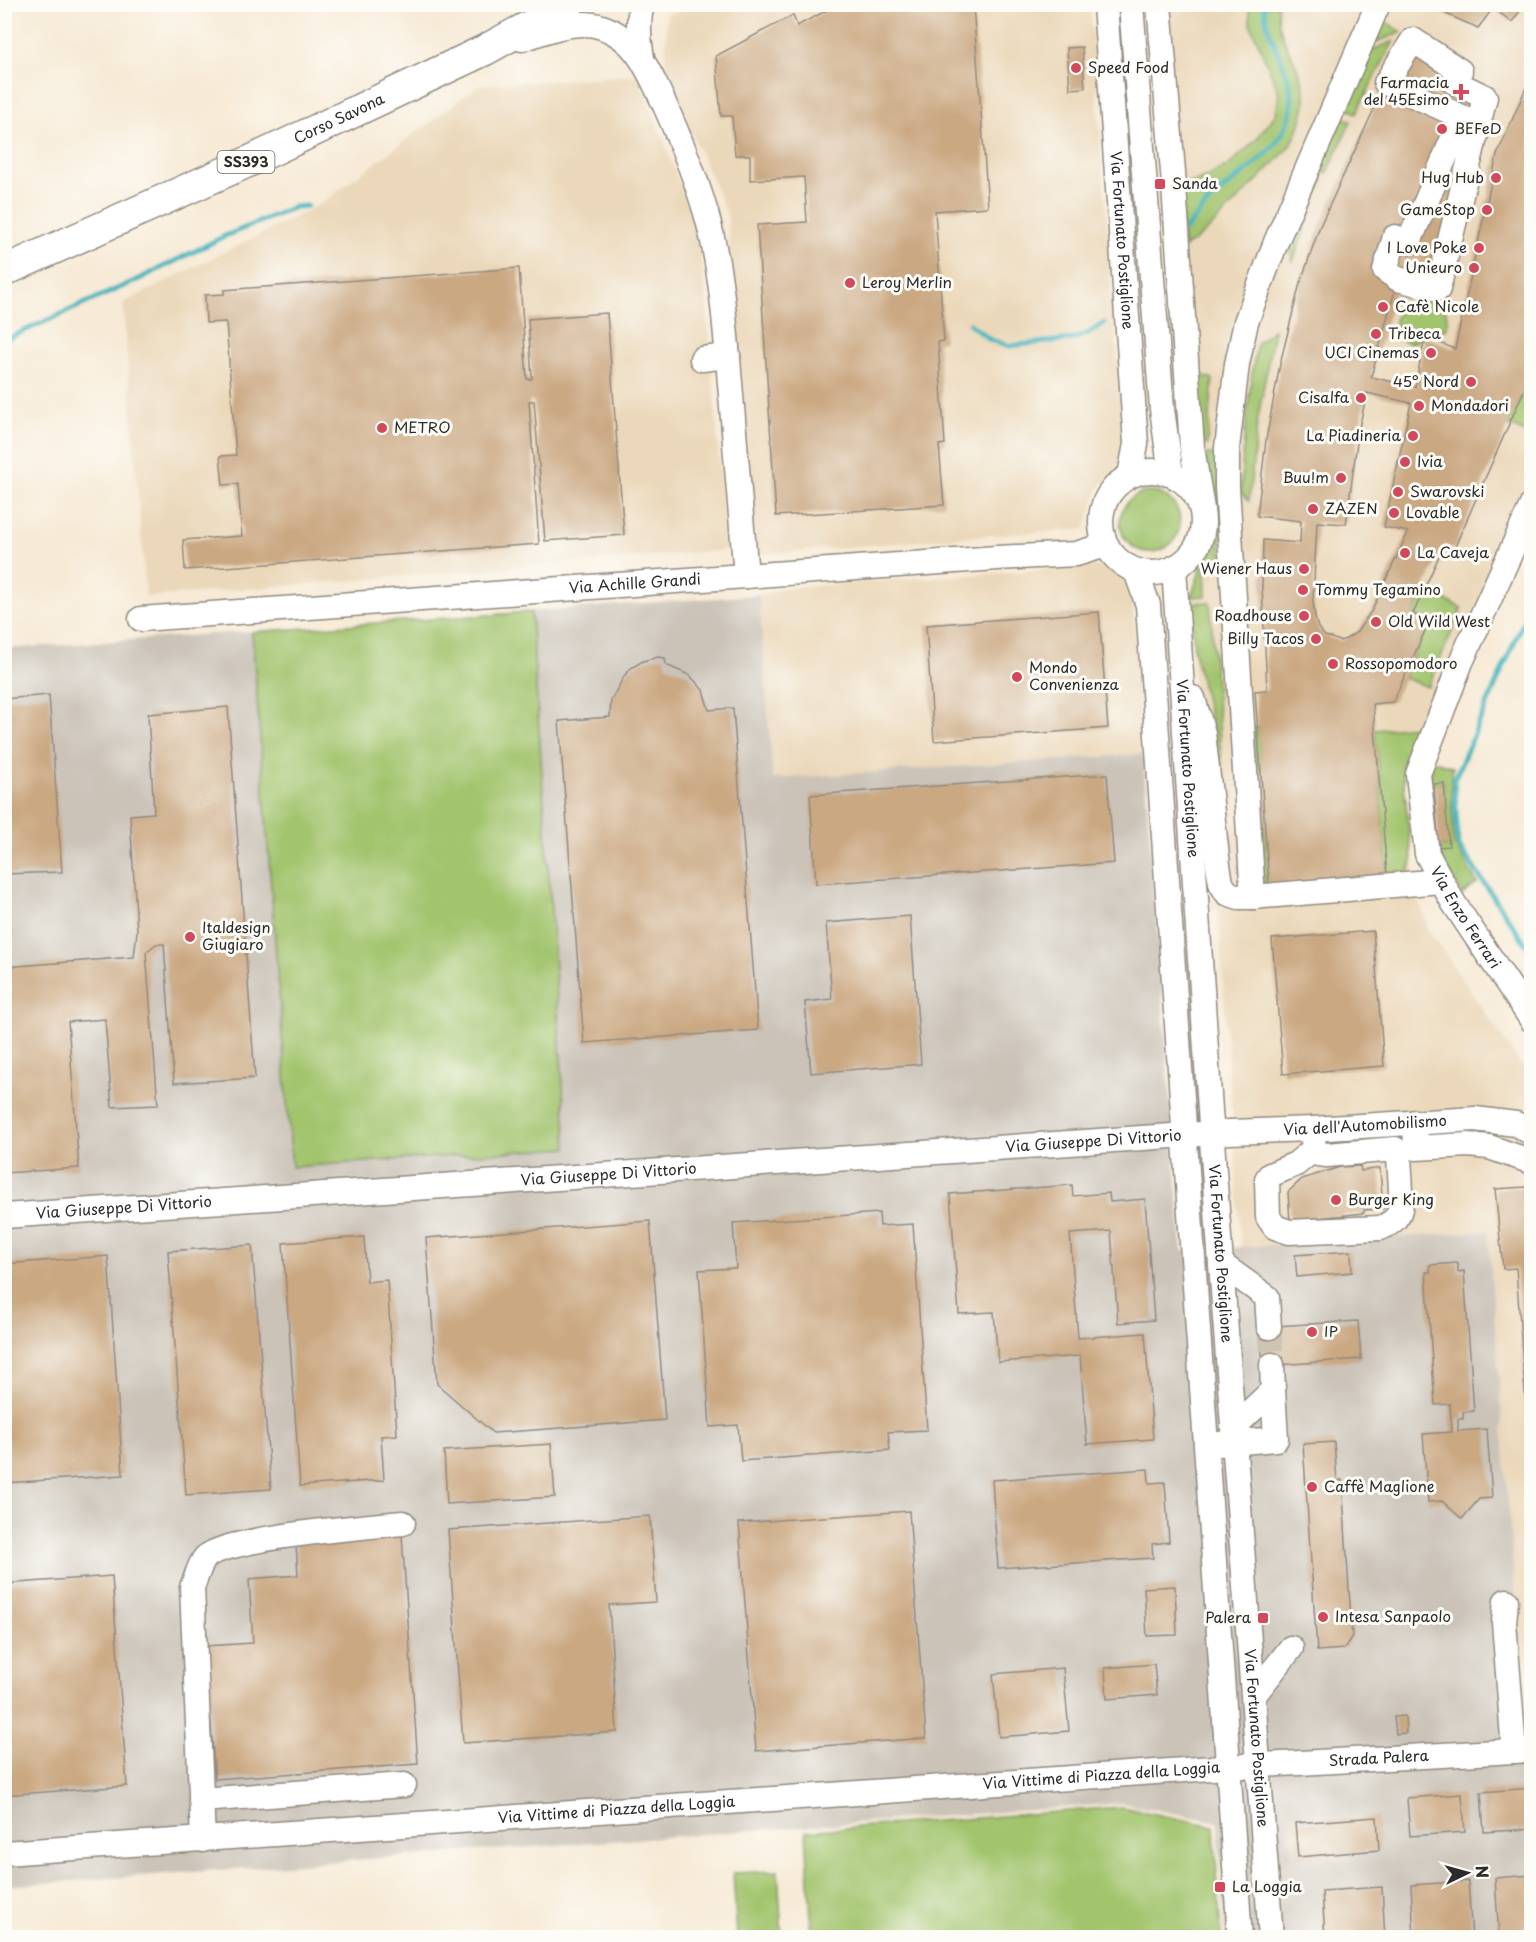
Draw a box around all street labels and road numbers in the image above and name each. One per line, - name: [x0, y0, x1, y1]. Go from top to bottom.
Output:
- street label: Corso Savona: [289, 86, 388, 149]
- street label: Via Fortunato Postiglione: [1105, 150, 1141, 330]
- road number: SS393: [218, 151, 274, 173]
- street label: Via Achille Grandi: [568, 566, 701, 598]
- street label: Via Fortunato Postiglione: [1171, 678, 1206, 859]
- street label: Via Enzo Ferrari: [1426, 862, 1507, 973]
- street label: Via dell'Automobilismo: [1283, 1108, 1447, 1140]
- street label: Via Giuseppe Di Vittorio: [1005, 1122, 1182, 1157]
- street label: Via Giuseppe Di Vittorio: [520, 1156, 697, 1191]
- street label: Via Fortunato Postiglione: [1204, 1163, 1240, 1343]
- street label: Via Giuseppe Di Vittorio: [35, 1189, 212, 1224]
- street label: Via Fortunato Postiglione: [1240, 1648, 1276, 1828]
- street label: Strada Palera: [1328, 1743, 1430, 1771]
- street label: Via Vittime di Piazza della Loggia: [982, 1754, 1221, 1794]
- street label: Via Vittime di Piazza della Loggia: [497, 1789, 737, 1828]

